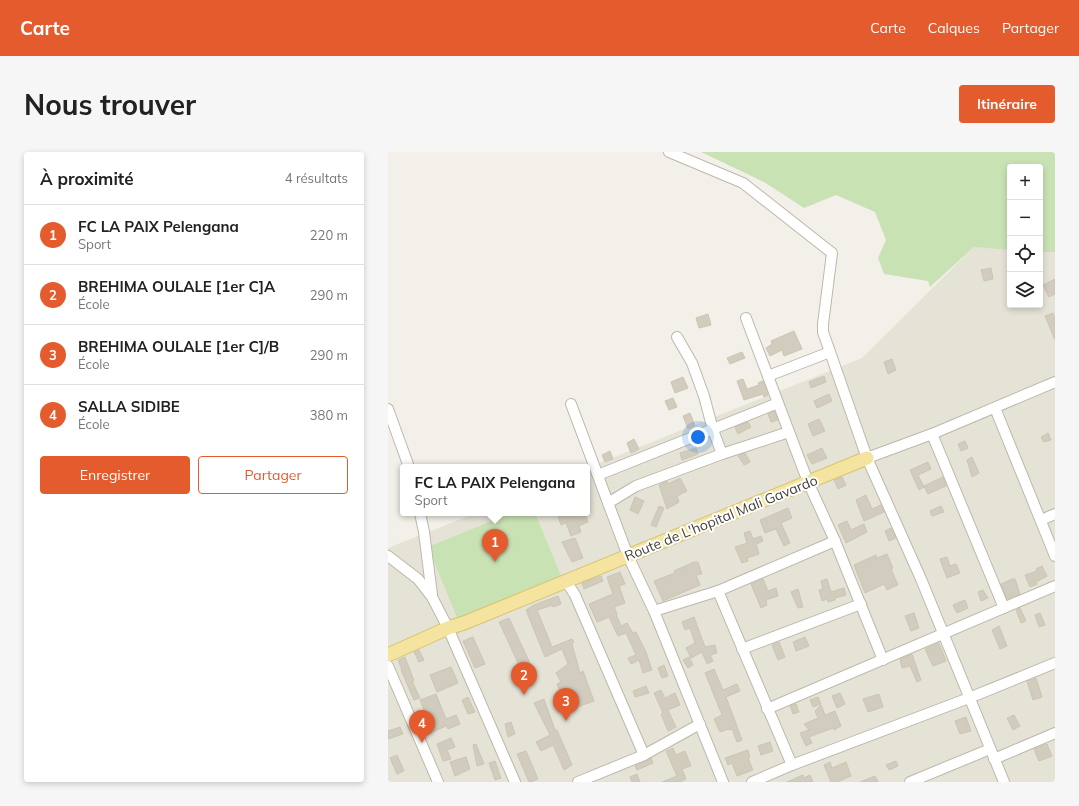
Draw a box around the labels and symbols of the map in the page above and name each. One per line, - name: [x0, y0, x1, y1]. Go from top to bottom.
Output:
- your location: [688, 427, 708, 447]
- street label: Route de L'hopital Mali Gavardo: [622, 471, 820, 565]
- pin: 1: [482, 529, 508, 562]
- pin: 2: [511, 662, 537, 695]
- pin: 3: [553, 688, 579, 721]
- pin: 4: [409, 710, 435, 743]

